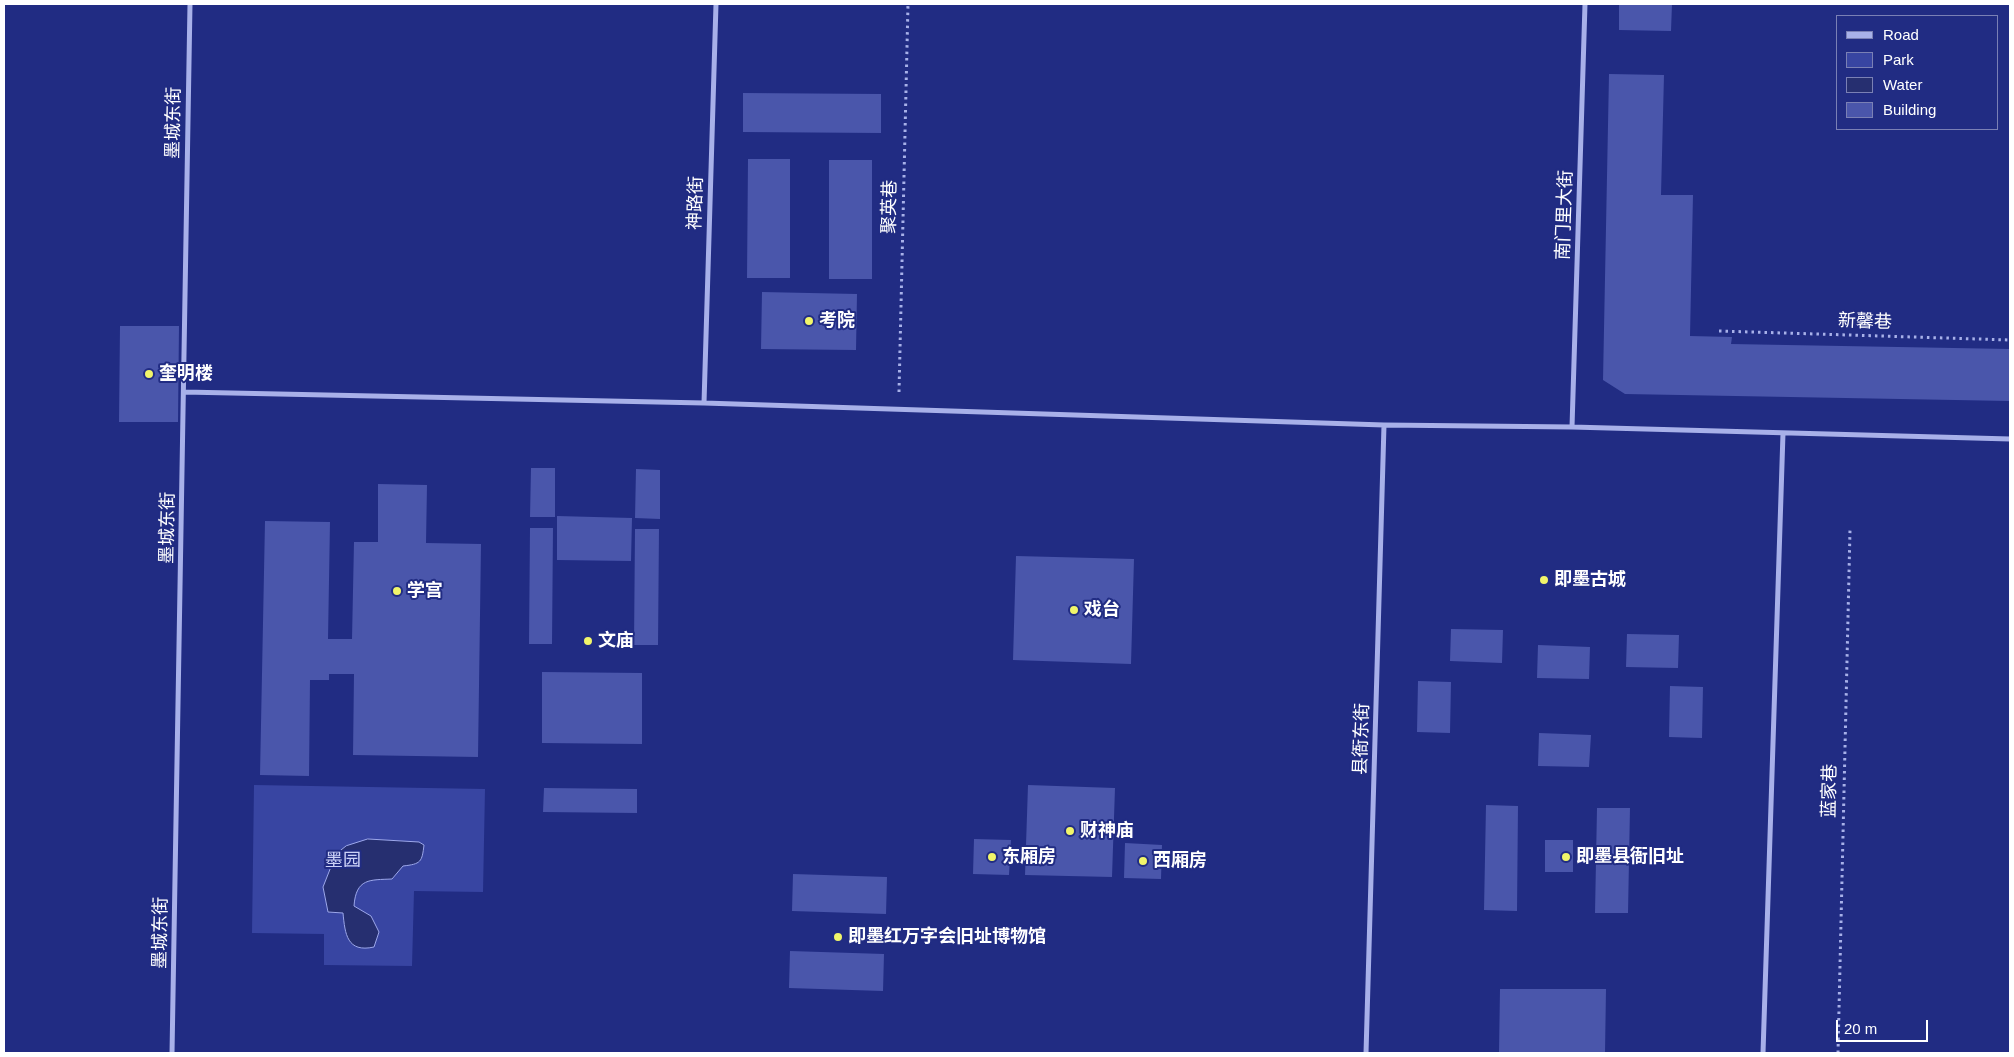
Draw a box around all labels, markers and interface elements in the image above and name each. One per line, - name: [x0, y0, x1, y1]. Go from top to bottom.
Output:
- legend: [1836, 15, 1999, 130]
- text: Road: [1883, 26, 1919, 43]
- text: Park: [1883, 51, 1914, 68]
- text: Water: [1883, 76, 1922, 93]
- street label: 墨城东街: [163, 87, 185, 159]
- text: Building: [1883, 101, 1936, 118]
- street label: 南门里大街: [1553, 170, 1577, 260]
- street label: 神路街: [684, 176, 708, 230]
- street label: 聚英巷: [879, 180, 901, 234]
- place label: 考院: [819, 310, 855, 332]
- street label: 新馨巷: [1838, 310, 1892, 334]
- marker: 考院: [803, 315, 815, 327]
- place label: 奎明楼: [159, 363, 213, 385]
- marker: 奎明楼: [143, 368, 155, 380]
- street label: 墨城东街: [157, 492, 179, 564]
- place label: 即墨古城: [1554, 569, 1626, 591]
- marker: 即墨古城: [1538, 574, 1550, 586]
- place label: 学宫: [407, 580, 443, 602]
- marker: 学宫: [391, 585, 403, 597]
- place label: 戏台: [1084, 599, 1120, 621]
- marker: 戏台: [1068, 604, 1080, 616]
- place label: 文庙: [598, 630, 634, 652]
- marker: 文庙: [582, 635, 594, 647]
- street label: 县衙东街: [1350, 703, 1374, 775]
- street label: 蓝家巷: [1819, 764, 1841, 818]
- place label: 财神庙: [1080, 820, 1134, 842]
- marker: 财神庙: [1064, 825, 1076, 837]
- place label: 东厢房: [1002, 846, 1056, 868]
- place label: 即墨县衙旧址: [1576, 846, 1684, 868]
- park label: 墨园: [325, 850, 361, 872]
- place label: 西厢房: [1153, 850, 1207, 872]
- marker: 东厢房: [986, 851, 998, 863]
- marker: 即墨县衙旧址: [1560, 851, 1572, 863]
- marker: 西厢房: [1137, 855, 1149, 867]
- street label: 墨城东街: [150, 897, 172, 969]
- place label: 即墨红万字会旧址博物馆: [848, 926, 1046, 948]
- marker: 即墨红万字会旧址博物馆: [832, 931, 844, 943]
- scale bar: [1839, 1010, 1932, 1042]
- text: 20 m: [1844, 1020, 1877, 1037]

